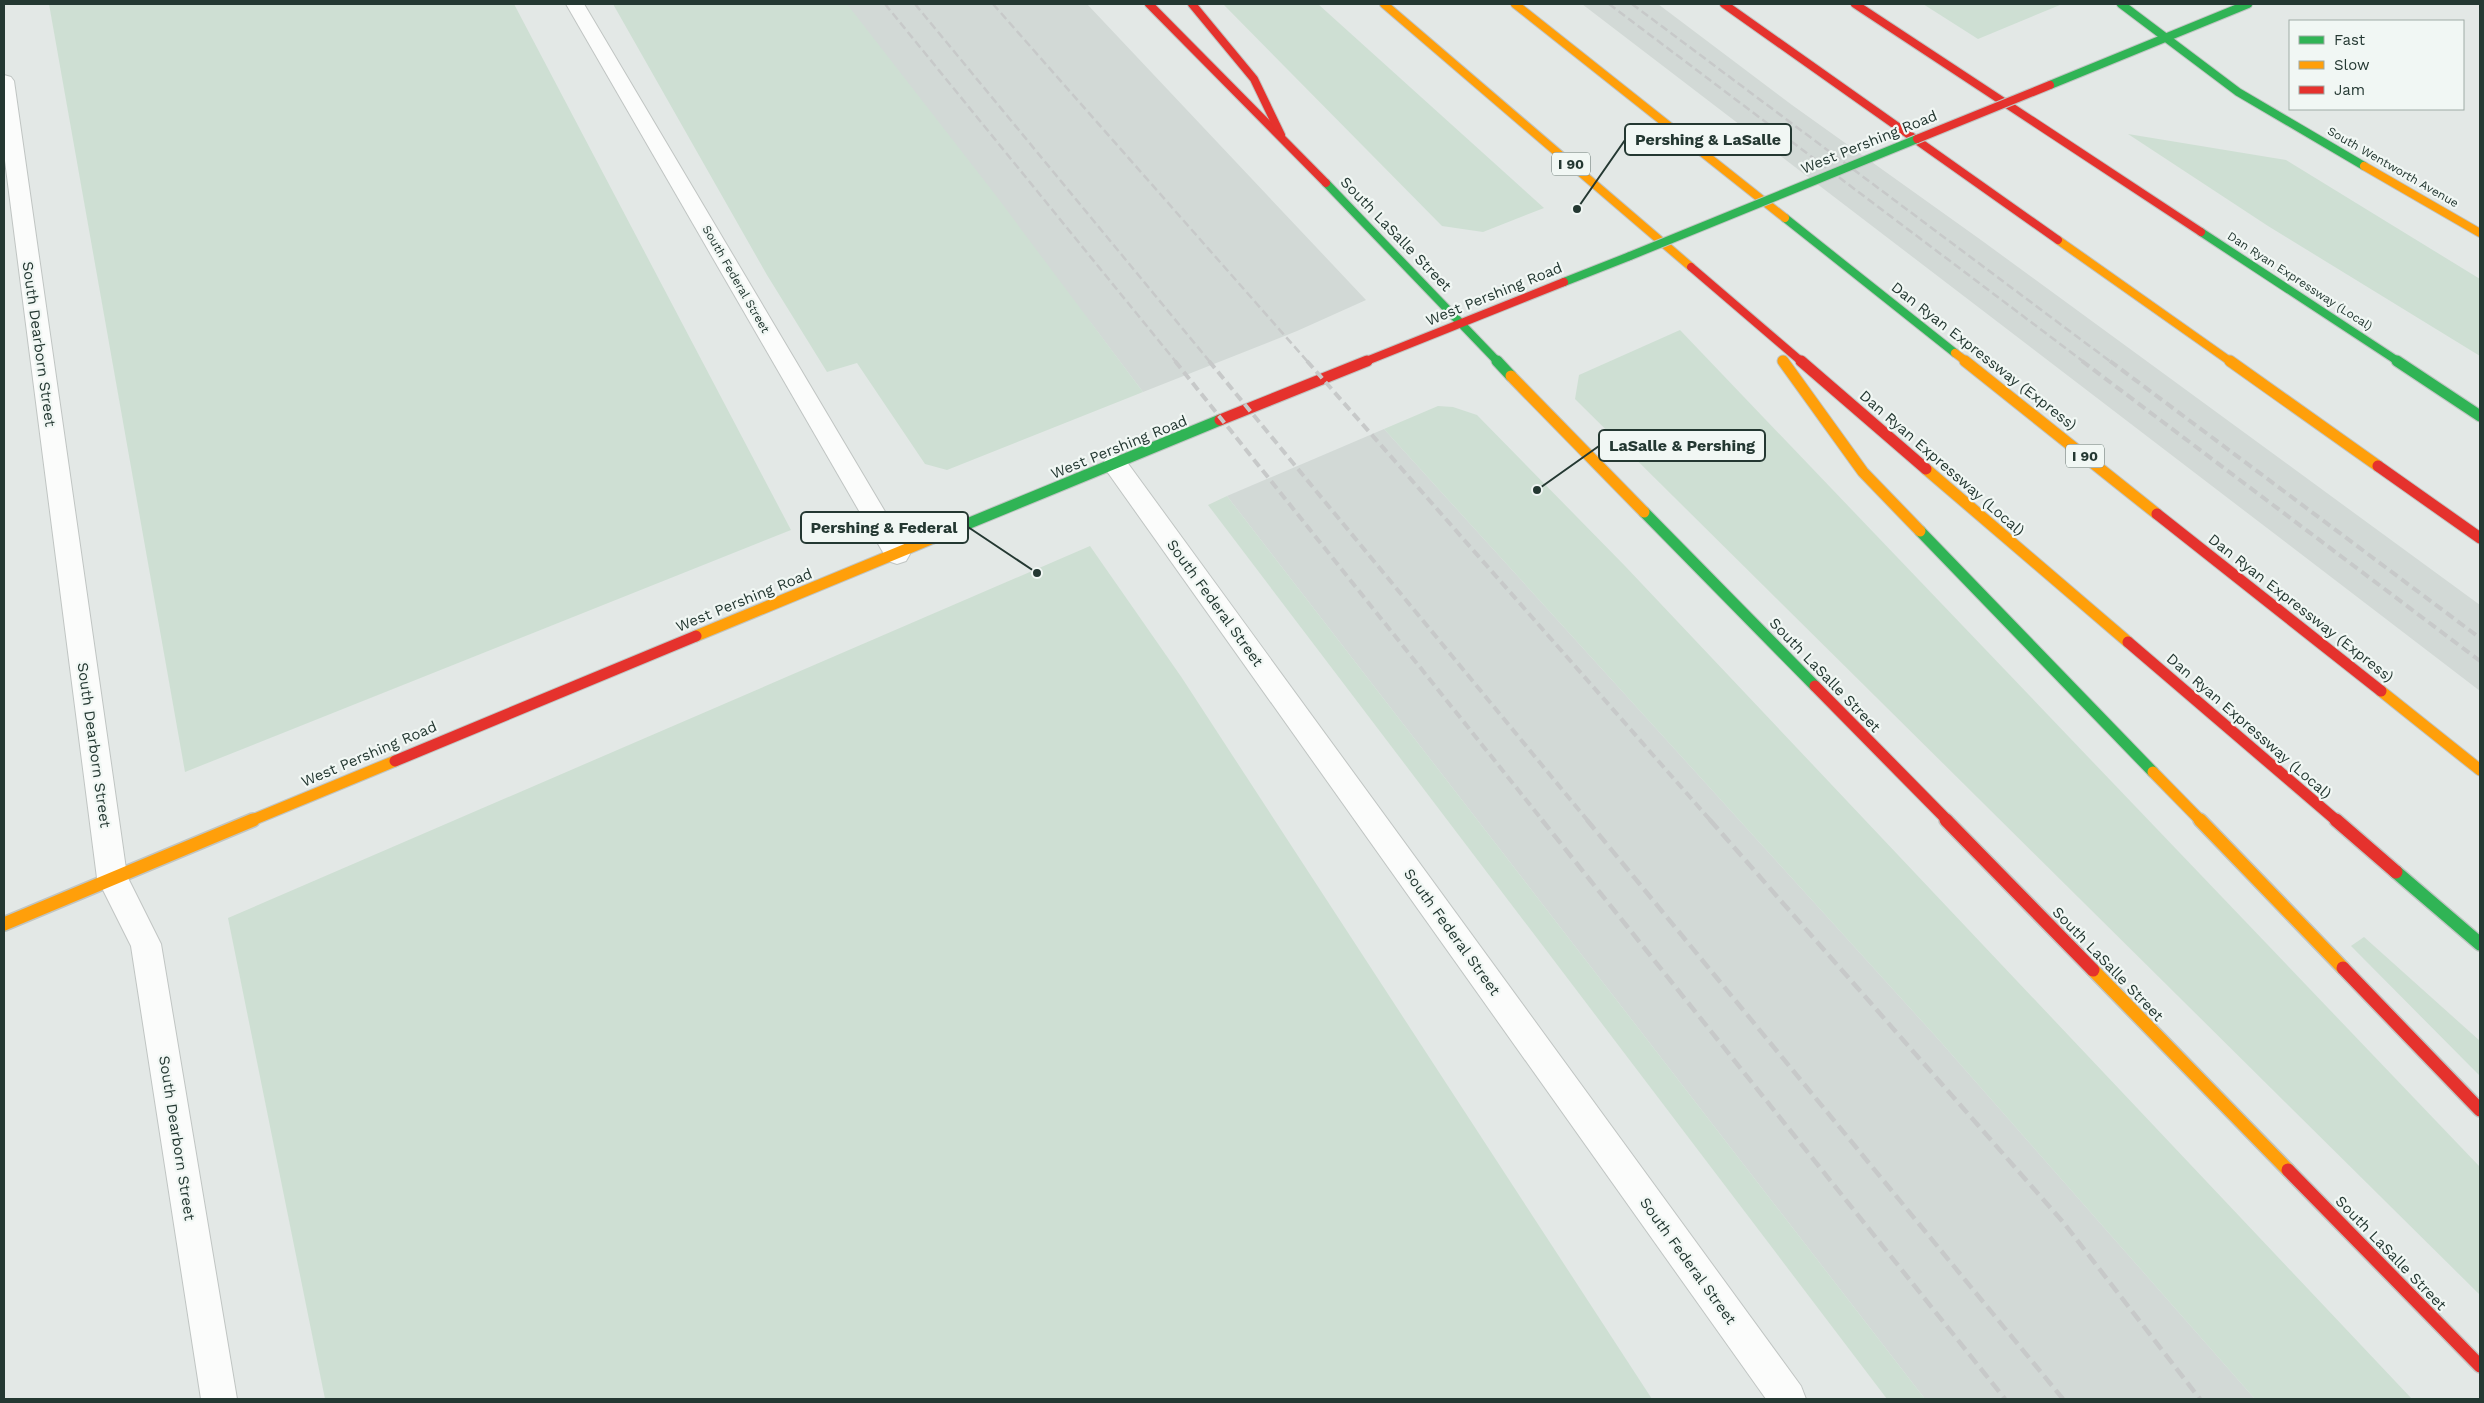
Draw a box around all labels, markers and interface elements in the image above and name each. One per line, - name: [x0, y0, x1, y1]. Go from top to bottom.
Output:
- legend: [2289, 20, 2464, 110]
- text: Fast: [2334, 31, 2366, 49]
- text: Slow: [2334, 56, 2370, 74]
- text: Jam: [2334, 81, 2365, 99]
- street label: West Pershing Road: [1798, 106, 1940, 178]
- callout: Pershing & LaSalle: [1625, 124, 1791, 155]
- street label: South Wentworth Avenue: [2325, 124, 2461, 210]
- text: Pershing & LaSalle: [1635, 130, 1781, 149]
- road number: I 90: [1552, 152, 1590, 175]
- street label: South LaSalle Street: [1337, 173, 1456, 295]
- street label: South Federal Street: [699, 223, 773, 335]
- street label: Dan Ryan Expressway (Local): [2225, 229, 2375, 333]
- street label: West Pershing Road: [1423, 258, 1565, 330]
- street label: South Dearborn Street: [18, 260, 60, 429]
- street label: Dan Ryan Expressway (Express): [1888, 278, 2080, 434]
- street label: Dan Ryan Expressway (Local): [1856, 386, 2028, 540]
- street label: West Pershing Road: [1048, 411, 1190, 483]
- callout: LaSalle & Pershing: [1599, 430, 1765, 461]
- text: LaSalle & Pershing: [1609, 436, 1755, 455]
- road number: I 90: [2066, 444, 2104, 468]
- callout: Pershing & Federal: [801, 512, 968, 543]
- text: Pershing & Federal: [811, 518, 958, 537]
- street label: Dan Ryan Expressway (Express): [2205, 530, 2397, 686]
- street label: South Federal Street: [1163, 536, 1267, 670]
- street label: West Pershing Road: [673, 564, 815, 636]
- street label: South LaSalle Street: [1766, 614, 1885, 736]
- street label: Dan Ryan Expressway (Local): [2163, 649, 2335, 803]
- street label: South Dearborn Street: [73, 661, 115, 830]
- street label: West Pershing Road: [299, 717, 439, 791]
- street label: South Federal Street: [1400, 865, 1504, 999]
- street label: South LaSalle Street: [2049, 903, 2168, 1025]
- street label: South Dearborn Street: [155, 1054, 199, 1222]
- street label: South LaSalle Street: [2332, 1192, 2451, 1314]
- street label: South Federal Street: [1636, 1194, 1740, 1328]

